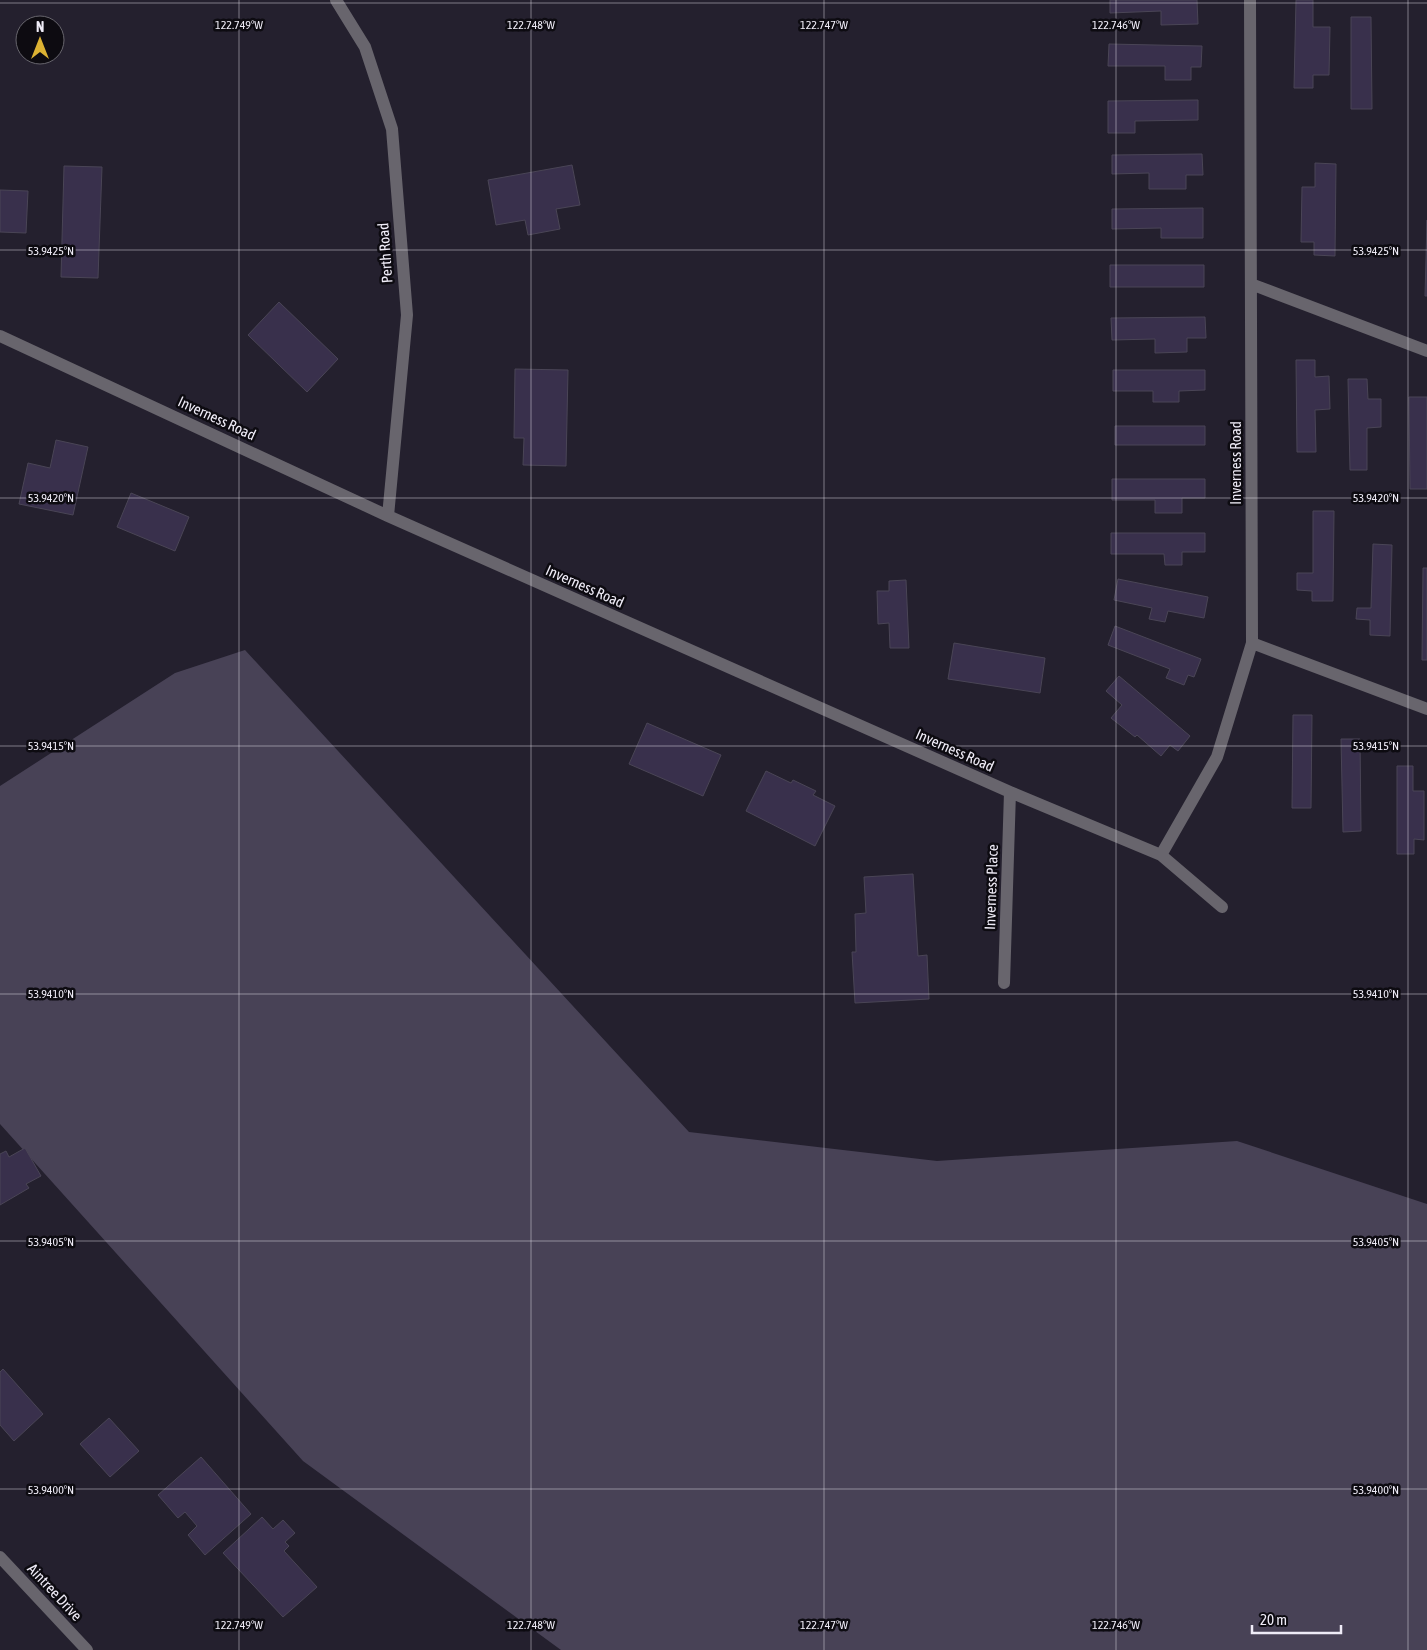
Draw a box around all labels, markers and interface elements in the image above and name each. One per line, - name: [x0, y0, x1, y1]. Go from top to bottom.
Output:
- north arrow: [15, 15, 65, 65]
- text: 122.749°W: [215, 18, 263, 32]
- text: 122.748°W: [507, 18, 555, 32]
- text: 122.747°W: [800, 18, 848, 32]
- text: 122.746°W: [1092, 18, 1140, 32]
- text: N: [36, 19, 44, 35]
- street label: Perth Road: [374, 222, 396, 284]
- text: 53.9425°N: [28, 244, 74, 258]
- text: 53.9425°N: [1353, 244, 1399, 258]
- street label: Inverness Road: [175, 393, 259, 443]
- street label: Inverness Road: [1227, 421, 1244, 505]
- text: 53.9420°N: [28, 491, 74, 505]
- text: 53.9420°N: [1353, 491, 1399, 505]
- street label: Inverness Road: [543, 561, 627, 611]
- street label: Inverness Road: [913, 725, 997, 775]
- text: 53.9415°N: [28, 739, 74, 753]
- text: 53.9415°N: [1353, 739, 1399, 753]
- street label: Inverness Place: [981, 844, 1001, 930]
- text: 53.9410°N: [28, 987, 74, 1001]
- text: 53.9410°N: [1353, 987, 1399, 1001]
- text: 53.9405°N: [28, 1235, 74, 1249]
- text: 53.9405°N: [1353, 1235, 1399, 1249]
- text: 53.9400°N: [28, 1483, 74, 1497]
- text: 53.9400°N: [1353, 1483, 1399, 1497]
- street label: Aintree Drive: [24, 1560, 86, 1624]
- scale bar: [1252, 1602, 1341, 1634]
- text: 20 m: [1260, 1611, 1287, 1628]
- text: 122.749°W: [215, 1618, 263, 1632]
- text: 122.748°W: [507, 1618, 555, 1632]
- text: 122.747°W: [800, 1618, 848, 1632]
- text: 122.746°W: [1092, 1618, 1140, 1632]

